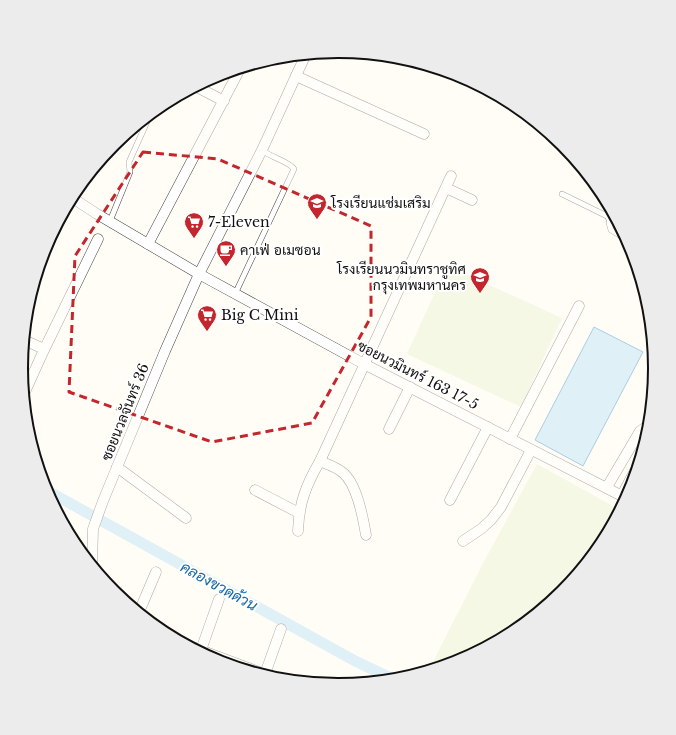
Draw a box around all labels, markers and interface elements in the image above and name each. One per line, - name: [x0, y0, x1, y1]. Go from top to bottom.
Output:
- school or university icon: โรงเรียนแช่มเสริม: [306, 192, 328, 220]
- place label: โรงเรียนแช่มเสริม: [330, 194, 431, 212]
- supermarket icon: 7-Eleven: [183, 211, 205, 239]
- place label: 7-Eleven: [208, 213, 270, 231]
- cafe icon: คาเฟ่ อเมซอน: [215, 239, 237, 267]
- place label: คาเฟ่ อเมซอน: [240, 241, 321, 259]
- place label: โรงเรียนนวมินทราชูทิศ กรุงเทพมหานคร: [336, 260, 466, 295]
- school or university icon: โรงเรียนนวมินทราชูทิศ กรุงเทพมหานคร: [469, 266, 491, 294]
- supermarket icon: Big C Mini: [196, 304, 218, 332]
- place label: Big C Mini: [221, 306, 299, 324]
- street label: ซอยนวมินทร์ 163 17-5: [354, 337, 482, 413]
- street label: ซอยนวลจันทร์ 36: [97, 361, 153, 463]
- water label: คลองขวดด้วน: [177, 557, 261, 615]

